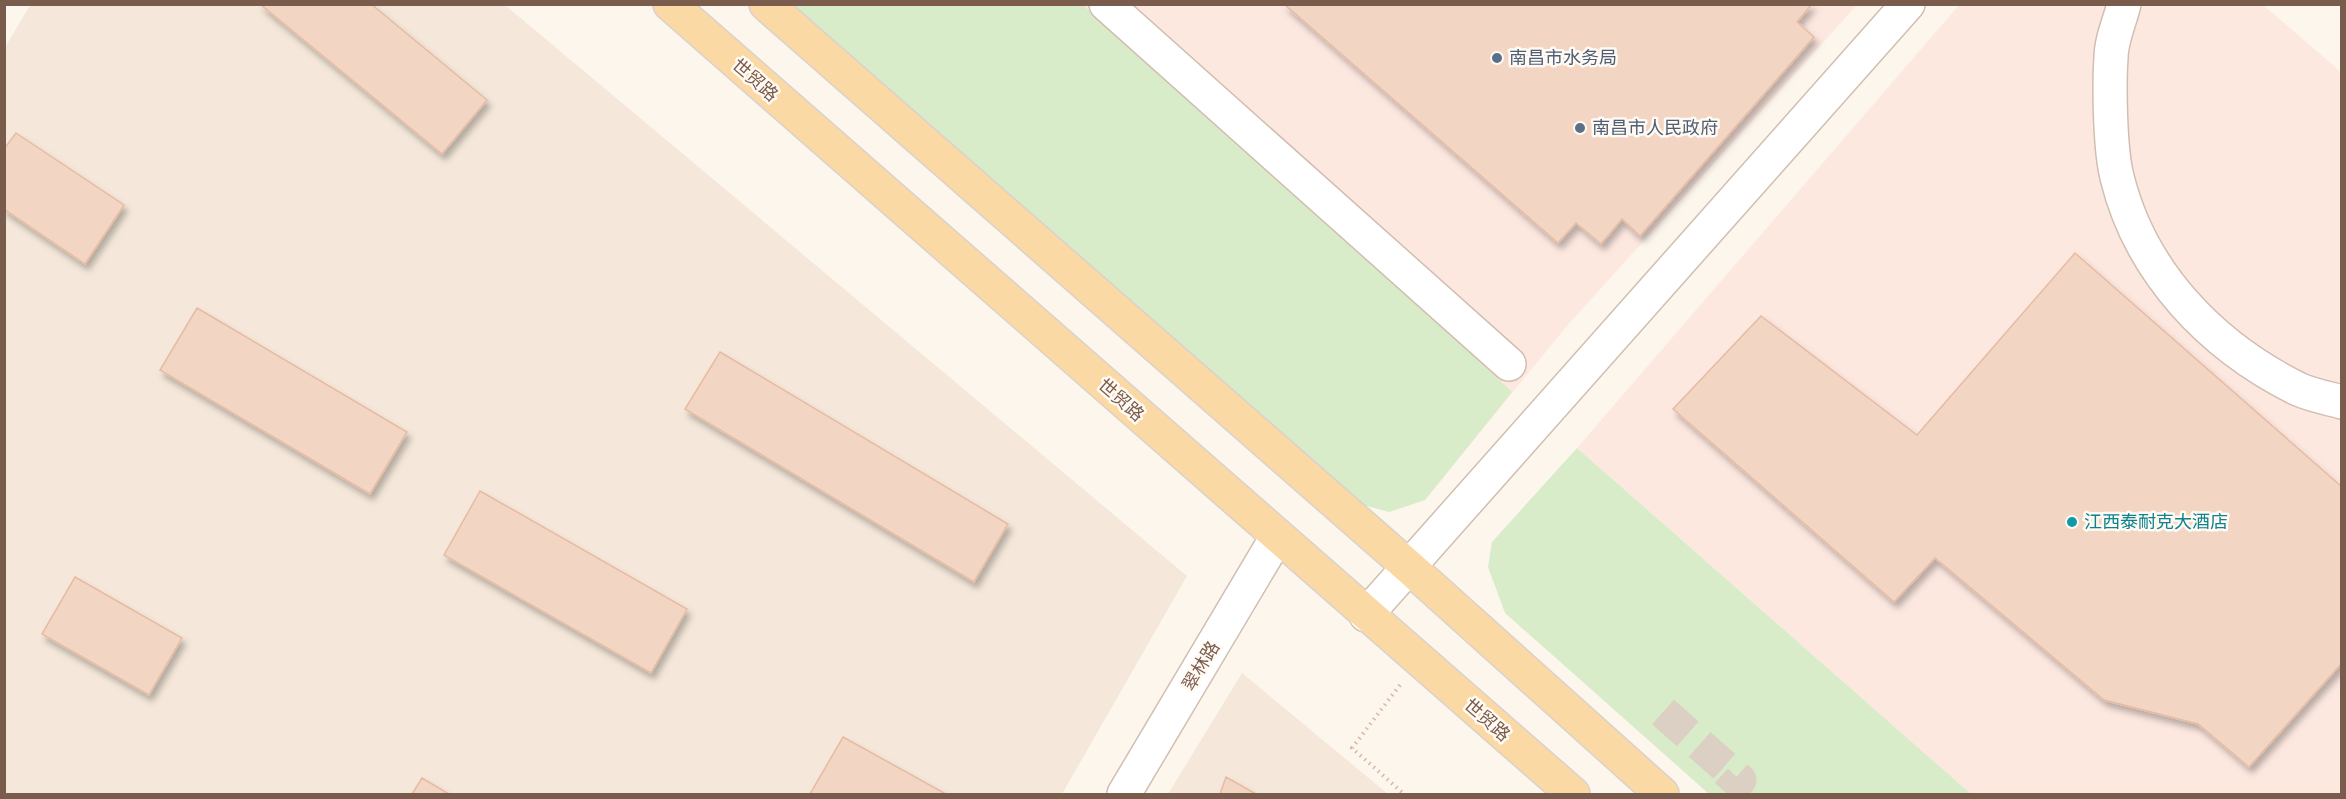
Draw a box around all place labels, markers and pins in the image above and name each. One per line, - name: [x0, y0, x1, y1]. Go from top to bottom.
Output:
- place label: 南昌市水务局: [1509, 46, 1617, 69]
- marker: 南昌市水务局: [1490, 51, 1504, 65]
- place label: 南昌市人民政府: [1592, 116, 1718, 139]
- marker: 南昌市人民政府: [1573, 121, 1587, 135]
- place label: 江西泰耐克大酒店: [2084, 510, 2228, 533]
- marker: 江西泰耐克大酒店: [2065, 515, 2079, 529]

